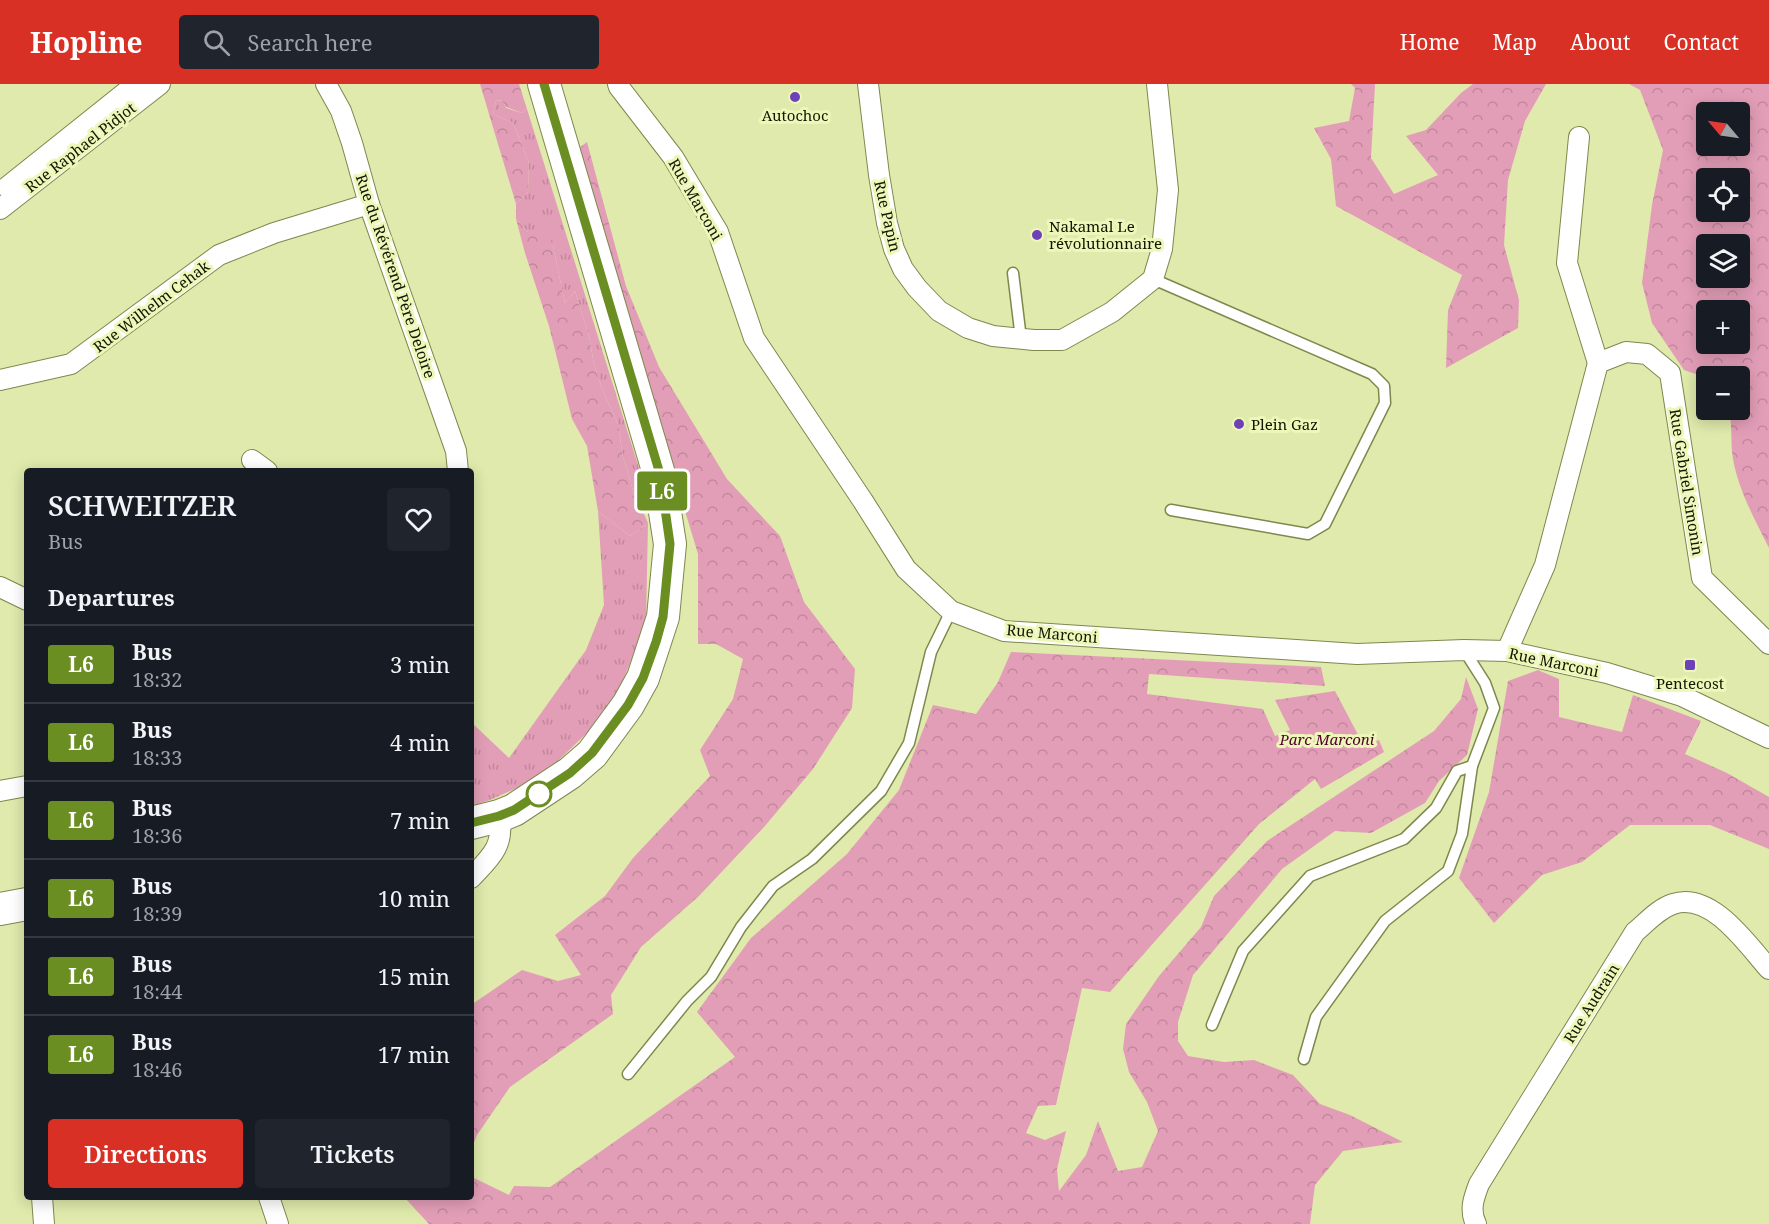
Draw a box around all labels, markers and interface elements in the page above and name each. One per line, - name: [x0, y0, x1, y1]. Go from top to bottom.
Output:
- search box: [179, 15, 599, 69]
- text: Hopline: [30, 23, 143, 61]
- icon: search: [200, 26, 233, 59]
- text: Search here: [248, 27, 372, 57]
- text: Home: [1400, 28, 1460, 56]
- text: Map: [1493, 28, 1537, 56]
- text: About: [1570, 28, 1631, 56]
- text: Contact: [1664, 28, 1739, 56]
- marker: Autochoc: [788, 90, 802, 104]
- street label: Rue Raphael Pidjot: [21, 98, 139, 196]
- north arrow: [1696, 102, 1750, 156]
- map controls: [1696, 102, 1750, 420]
- place label: Autochoc: [762, 105, 828, 125]
- street label: Rue Marconi: [664, 154, 728, 244]
- button: locate: [1696, 168, 1750, 222]
- street label: Rue du Révérend Père Deloire: [352, 171, 440, 381]
- street label: Rue Papin: [870, 178, 906, 254]
- place label: Nakamal Le révolutionnaire: [1049, 216, 1162, 253]
- marker: Nakamal Le révolutionnaire: [1030, 228, 1044, 242]
- button: layers: [1696, 234, 1750, 288]
- street label: Rue Wilhelm Cehak: [89, 256, 213, 356]
- button: +: [1696, 300, 1750, 354]
- button: −: [1696, 366, 1750, 420]
- street label: Rue Gabriel Simonin: [1666, 407, 1709, 557]
- place label: Plein Gaz: [1251, 414, 1318, 434]
- marker: Plein Gaz: [1232, 417, 1246, 431]
- line badge: L6: [635, 472, 689, 510]
- text: L6: [649, 477, 675, 505]
- text: SCHWEITZER: [48, 486, 236, 524]
- button: heart: [387, 488, 450, 551]
- text: Bus: [48, 528, 83, 555]
- text: Departures: [48, 582, 175, 612]
- street label: Rue Marconi: [1006, 619, 1099, 647]
- text: Bus: [132, 636, 172, 666]
- street label: Rue Marconi: [1507, 643, 1601, 681]
- text: 3 min: [390, 649, 450, 679]
- text: L6: [68, 650, 94, 678]
- marker: Pentecost: [1683, 658, 1697, 672]
- text: 18:32: [132, 666, 182, 693]
- place label: Pentecost: [1656, 673, 1724, 693]
- text: Bus: [132, 714, 172, 744]
- text: 4 min: [390, 727, 450, 757]
- text: L6: [68, 728, 94, 756]
- park label: Parc Marconi: [1279, 729, 1375, 749]
- text: 18:33: [132, 744, 182, 771]
- unlabelled marker: [526, 781, 552, 807]
- text: Bus: [132, 792, 172, 822]
- text: 7 min: [390, 805, 450, 835]
- text: L6: [68, 806, 94, 834]
- text: 18:36: [132, 822, 182, 849]
- text: Bus: [132, 870, 172, 900]
- text: 10 min: [378, 883, 450, 913]
- text: L6: [68, 884, 94, 912]
- text: 18:39: [132, 900, 182, 927]
- text: Bus: [132, 948, 172, 978]
- street label: Rue Audrain: [1559, 959, 1623, 1046]
- text: 15 min: [378, 961, 450, 991]
- text: L6: [68, 962, 94, 990]
- text: 18:44: [132, 978, 182, 1005]
- text: Bus: [132, 1026, 172, 1056]
- text: 17 min: [378, 1039, 450, 1069]
- text: L6: [68, 1040, 94, 1068]
- text: 18:46: [132, 1056, 182, 1083]
- button: Directions: [48, 1119, 243, 1188]
- button: Tickets: [255, 1119, 450, 1188]

